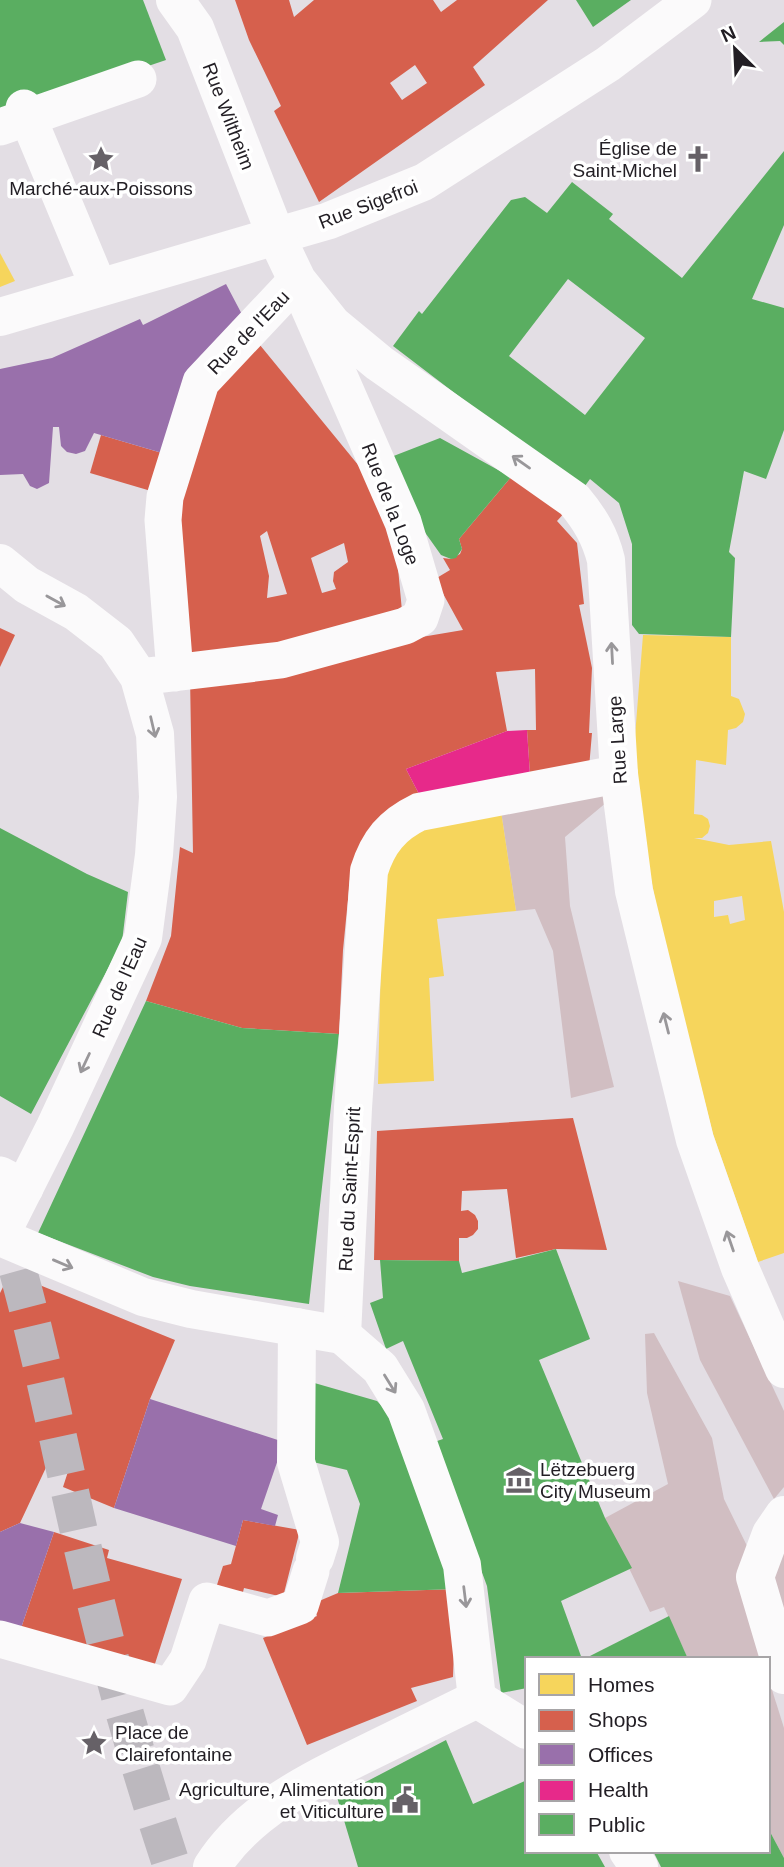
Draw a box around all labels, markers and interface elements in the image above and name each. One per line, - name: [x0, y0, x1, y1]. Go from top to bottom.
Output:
- north arrow: [700, 14, 770, 84]
- text: N: [718, 22, 739, 46]
- street label: Rue Wiltheim: [198, 60, 259, 173]
- place label: Église de Saint-Michel: [572, 138, 677, 181]
- place icon: Marché-aux-Poissons: [86, 144, 116, 174]
- church icon: Église de Saint-Michel: [683, 144, 713, 174]
- street label: Rue Sigefroi: [316, 176, 421, 233]
- place label: Marché-aux-Poissons: [9, 178, 193, 199]
- street label: Rue de l'Eau: [203, 286, 293, 379]
- street label: Rue de la Loge: [358, 440, 423, 568]
- one-way arrow: [512, 455, 531, 469]
- one-way arrow: [45, 595, 66, 608]
- one-way arrow: [605, 642, 618, 665]
- street label: Rue Large: [604, 695, 631, 785]
- one-way arrow: [146, 715, 160, 738]
- street label: Rue de l'Eau: [88, 934, 151, 1041]
- one-way arrow: [659, 1012, 672, 1035]
- one-way arrow: [78, 1052, 91, 1073]
- street label: Rue du Saint-Esprit: [335, 1105, 364, 1272]
- one-way arrow: [723, 1230, 735, 1252]
- one-way arrow: [52, 1258, 73, 1271]
- one-way arrow: [383, 1373, 397, 1393]
- place label: Lëtzebuerg City Museum: [540, 1459, 651, 1502]
- museum icon: Lëtzebuerg City Museum: [504, 1465, 534, 1495]
- one-way arrow: [459, 1585, 472, 1608]
- legend: [525, 1657, 770, 1853]
- text: Homes: [588, 1673, 655, 1696]
- text: Shops: [588, 1708, 648, 1731]
- place label: Place de Clairefontaine: [115, 1722, 232, 1765]
- place icon: Place de Clairefontaine: [79, 1728, 109, 1758]
- text: Offices: [588, 1743, 653, 1766]
- text: Health: [588, 1778, 649, 1801]
- place label: Agriculture, Alimentation et Viticulture: [179, 1779, 384, 1822]
- public building icon: Agriculture, Alimentation et Viticulture: [390, 1785, 420, 1815]
- text: Public: [588, 1813, 645, 1836]

